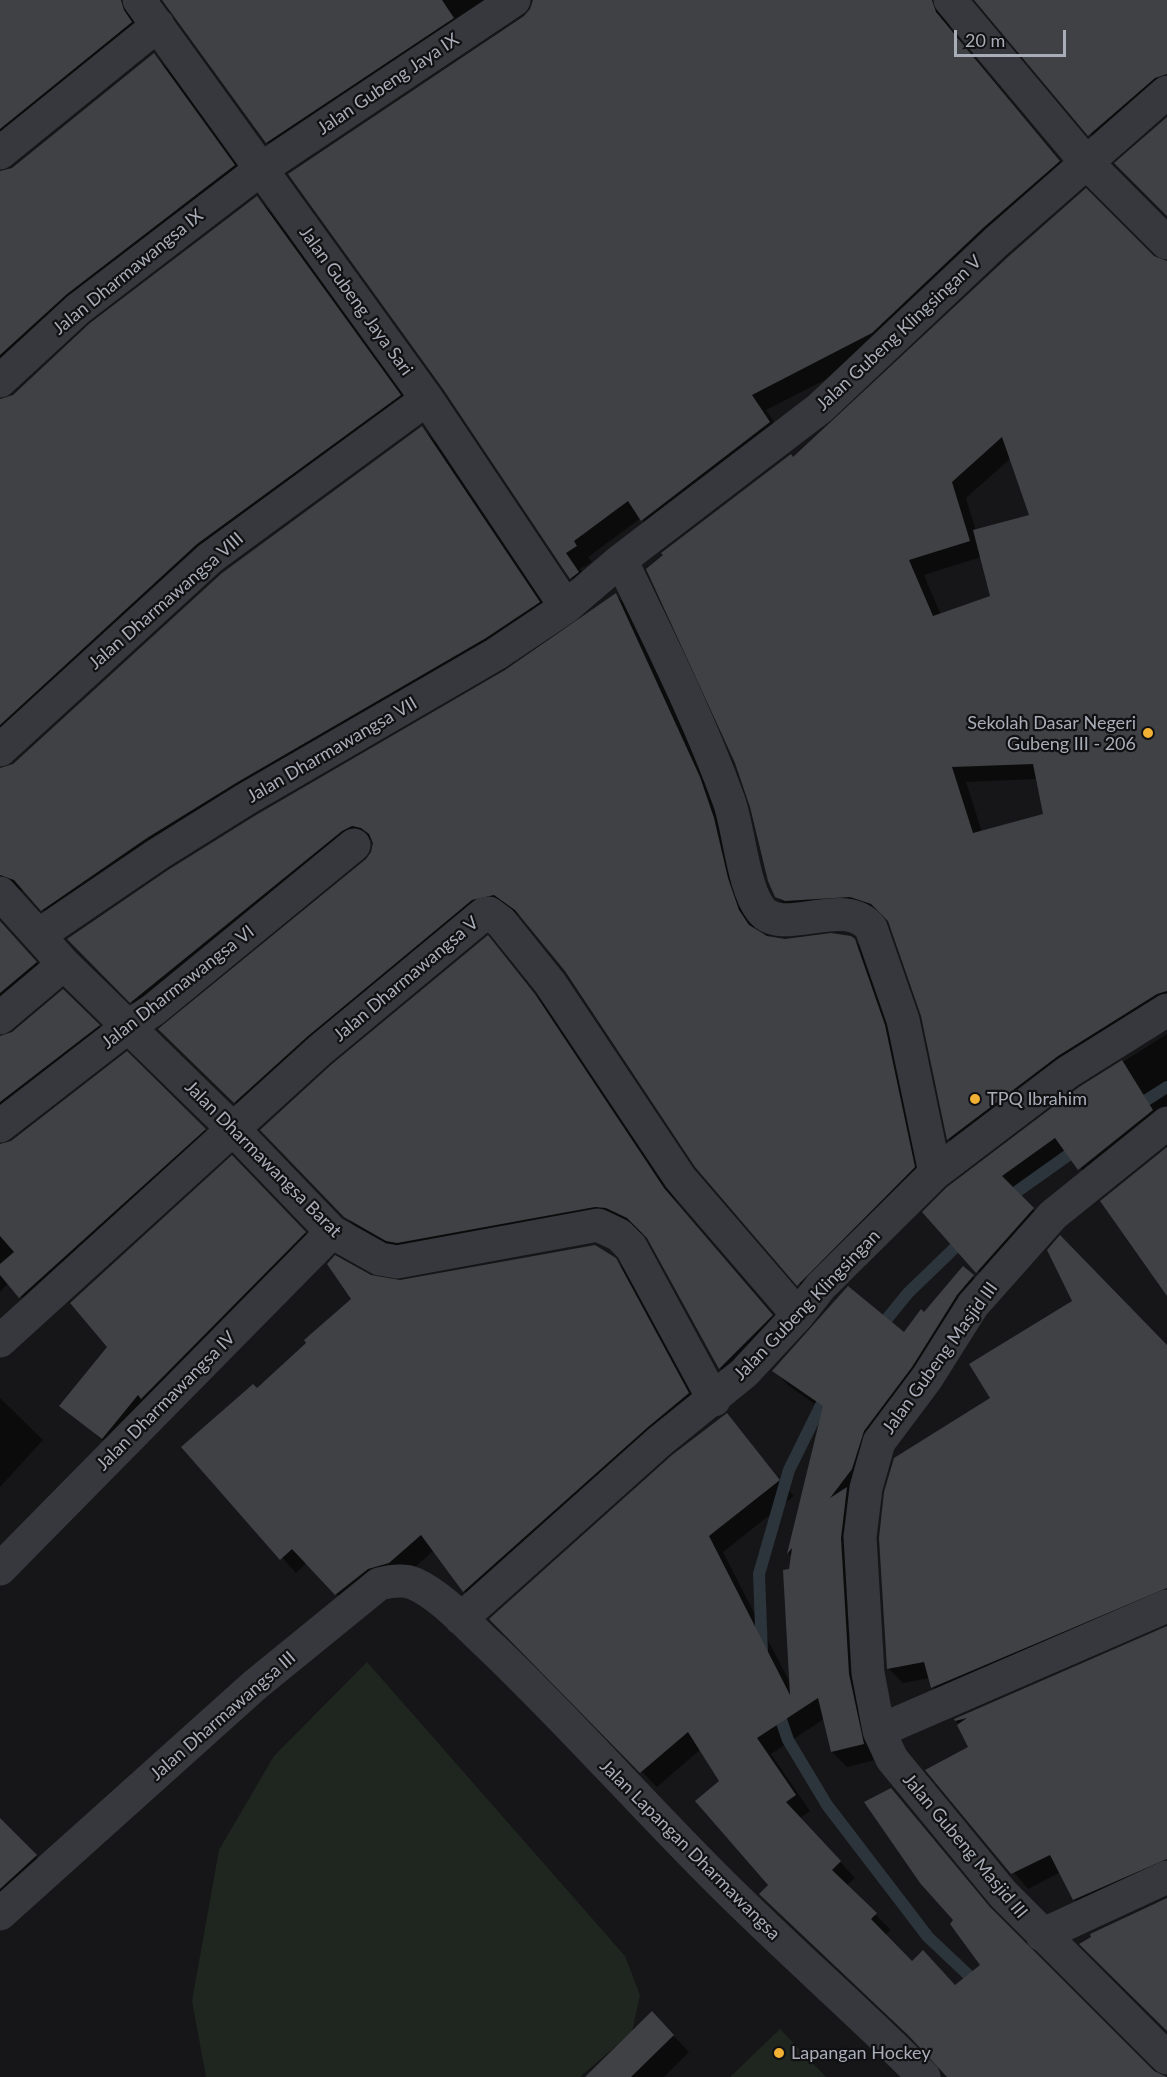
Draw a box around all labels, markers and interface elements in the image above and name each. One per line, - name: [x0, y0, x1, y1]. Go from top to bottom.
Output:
- scale bar: [957, 18, 1070, 56]
- street label: Jalan Gubeng Jaya IX: [313, 29, 463, 139]
- text: 20 m: [965, 29, 1005, 51]
- street label: Jalan Dharmawangsa IX: [48, 205, 208, 339]
- street label: Jalan Gubeng Jaya Sari: [295, 222, 417, 380]
- street label: Jalan Gubeng Klingsingan V: [812, 251, 986, 415]
- street label: Jalan Dharmawangsa VIII: [84, 528, 248, 674]
- street label: Jalan Dharmawangsa VII: [243, 692, 421, 808]
- place label: Sekolah Dasar Negeri Gubeng III - 206: [967, 712, 1136, 754]
- marker: Sekolah Dasar Negeri Gubeng III - 206: [1141, 726, 1155, 740]
- street label: Jalan Dharmawangsa V: [329, 912, 483, 1046]
- street label: Jalan Dharmawangsa VI: [97, 921, 259, 1053]
- street label: Jalan Dharmawangsa Barat: [180, 1076, 346, 1242]
- place label: TPQ Ibrahim: [987, 1088, 1087, 1110]
- marker: TPQ Ibrahim: [968, 1092, 982, 1106]
- street label: Jalan Gubeng Klingsingan: [729, 1225, 885, 1385]
- street label: Jalan Gubeng Masjid III: [878, 1278, 1002, 1438]
- street label: Jalan Dharmawangsa IV: [92, 1327, 240, 1475]
- street label: Jalan Dharmawangsa III: [146, 1647, 300, 1785]
- street label: Jalan Lapangan Dharmawangsa: [595, 1755, 785, 1945]
- street label: Jalan Gubeng Masjid III: [898, 1769, 1032, 1923]
- place label: Lapangan Hockey: [791, 2042, 931, 2064]
- marker: Lapangan Hockey: [772, 2046, 786, 2060]

